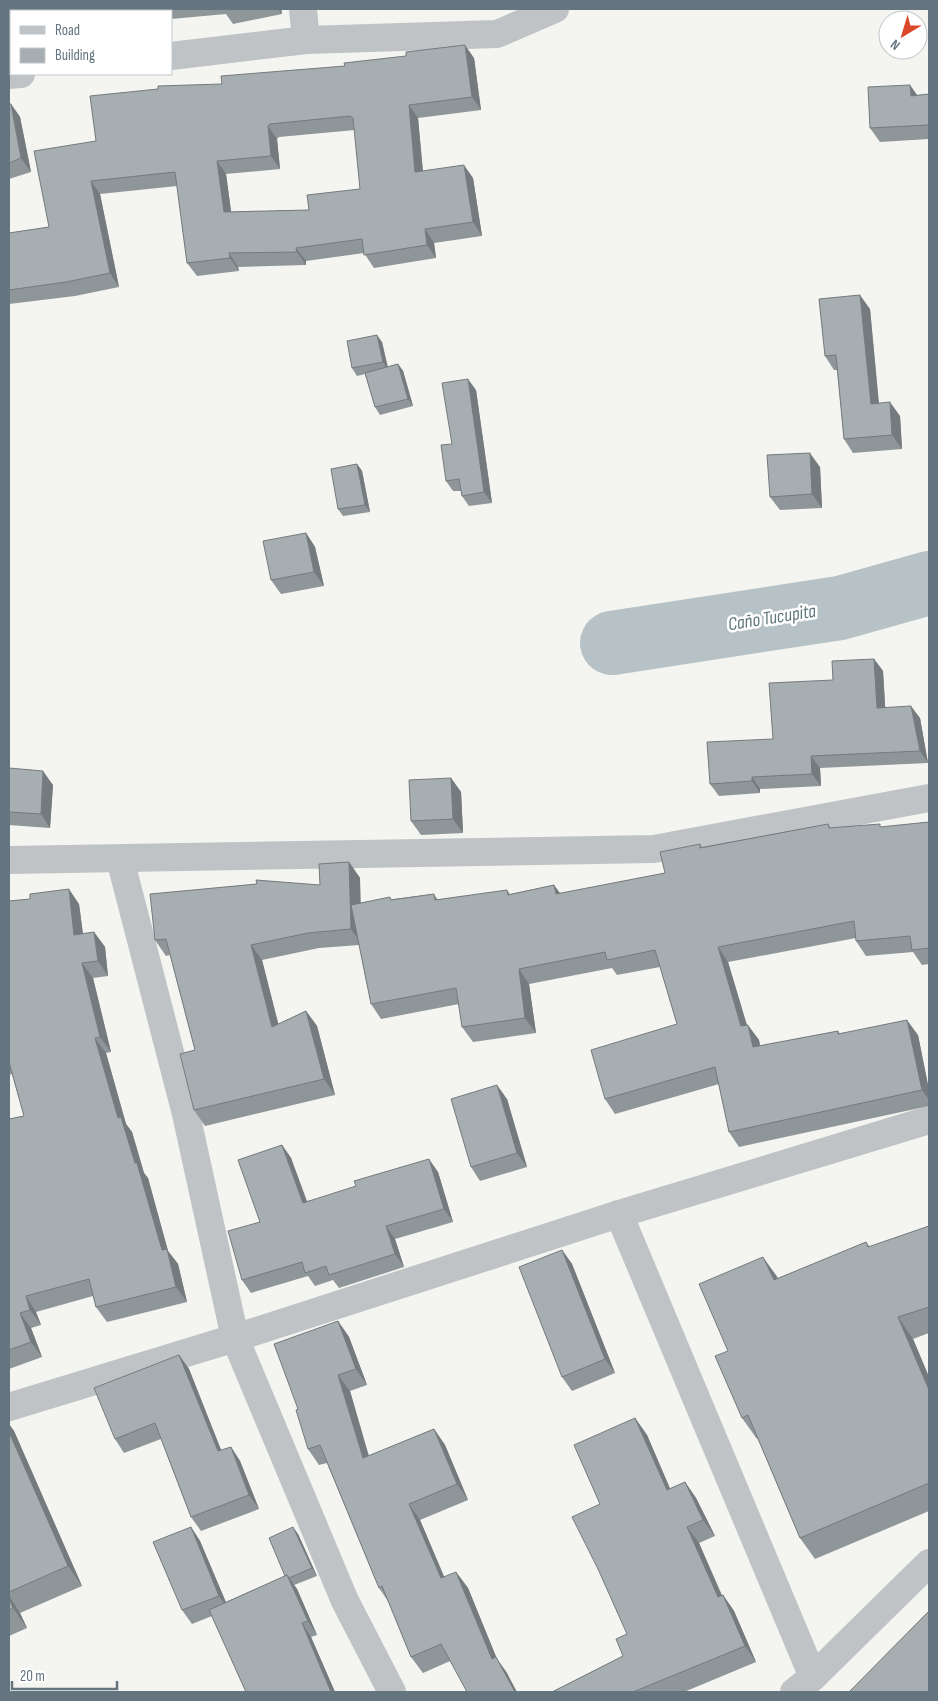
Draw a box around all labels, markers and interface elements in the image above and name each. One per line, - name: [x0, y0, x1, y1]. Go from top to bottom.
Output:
- legend: [10, 10, 172, 75]
- north arrow: [878, 10, 928, 60]
- text: Road: [55, 21, 80, 40]
- text: N: [887, 36, 903, 54]
- text: Building: [55, 46, 95, 65]
- water label: Caño Tucupita: [726, 600, 818, 636]
- scale bar: [12, 1658, 118, 1690]
- text: 20 m: [20, 1667, 45, 1686]

